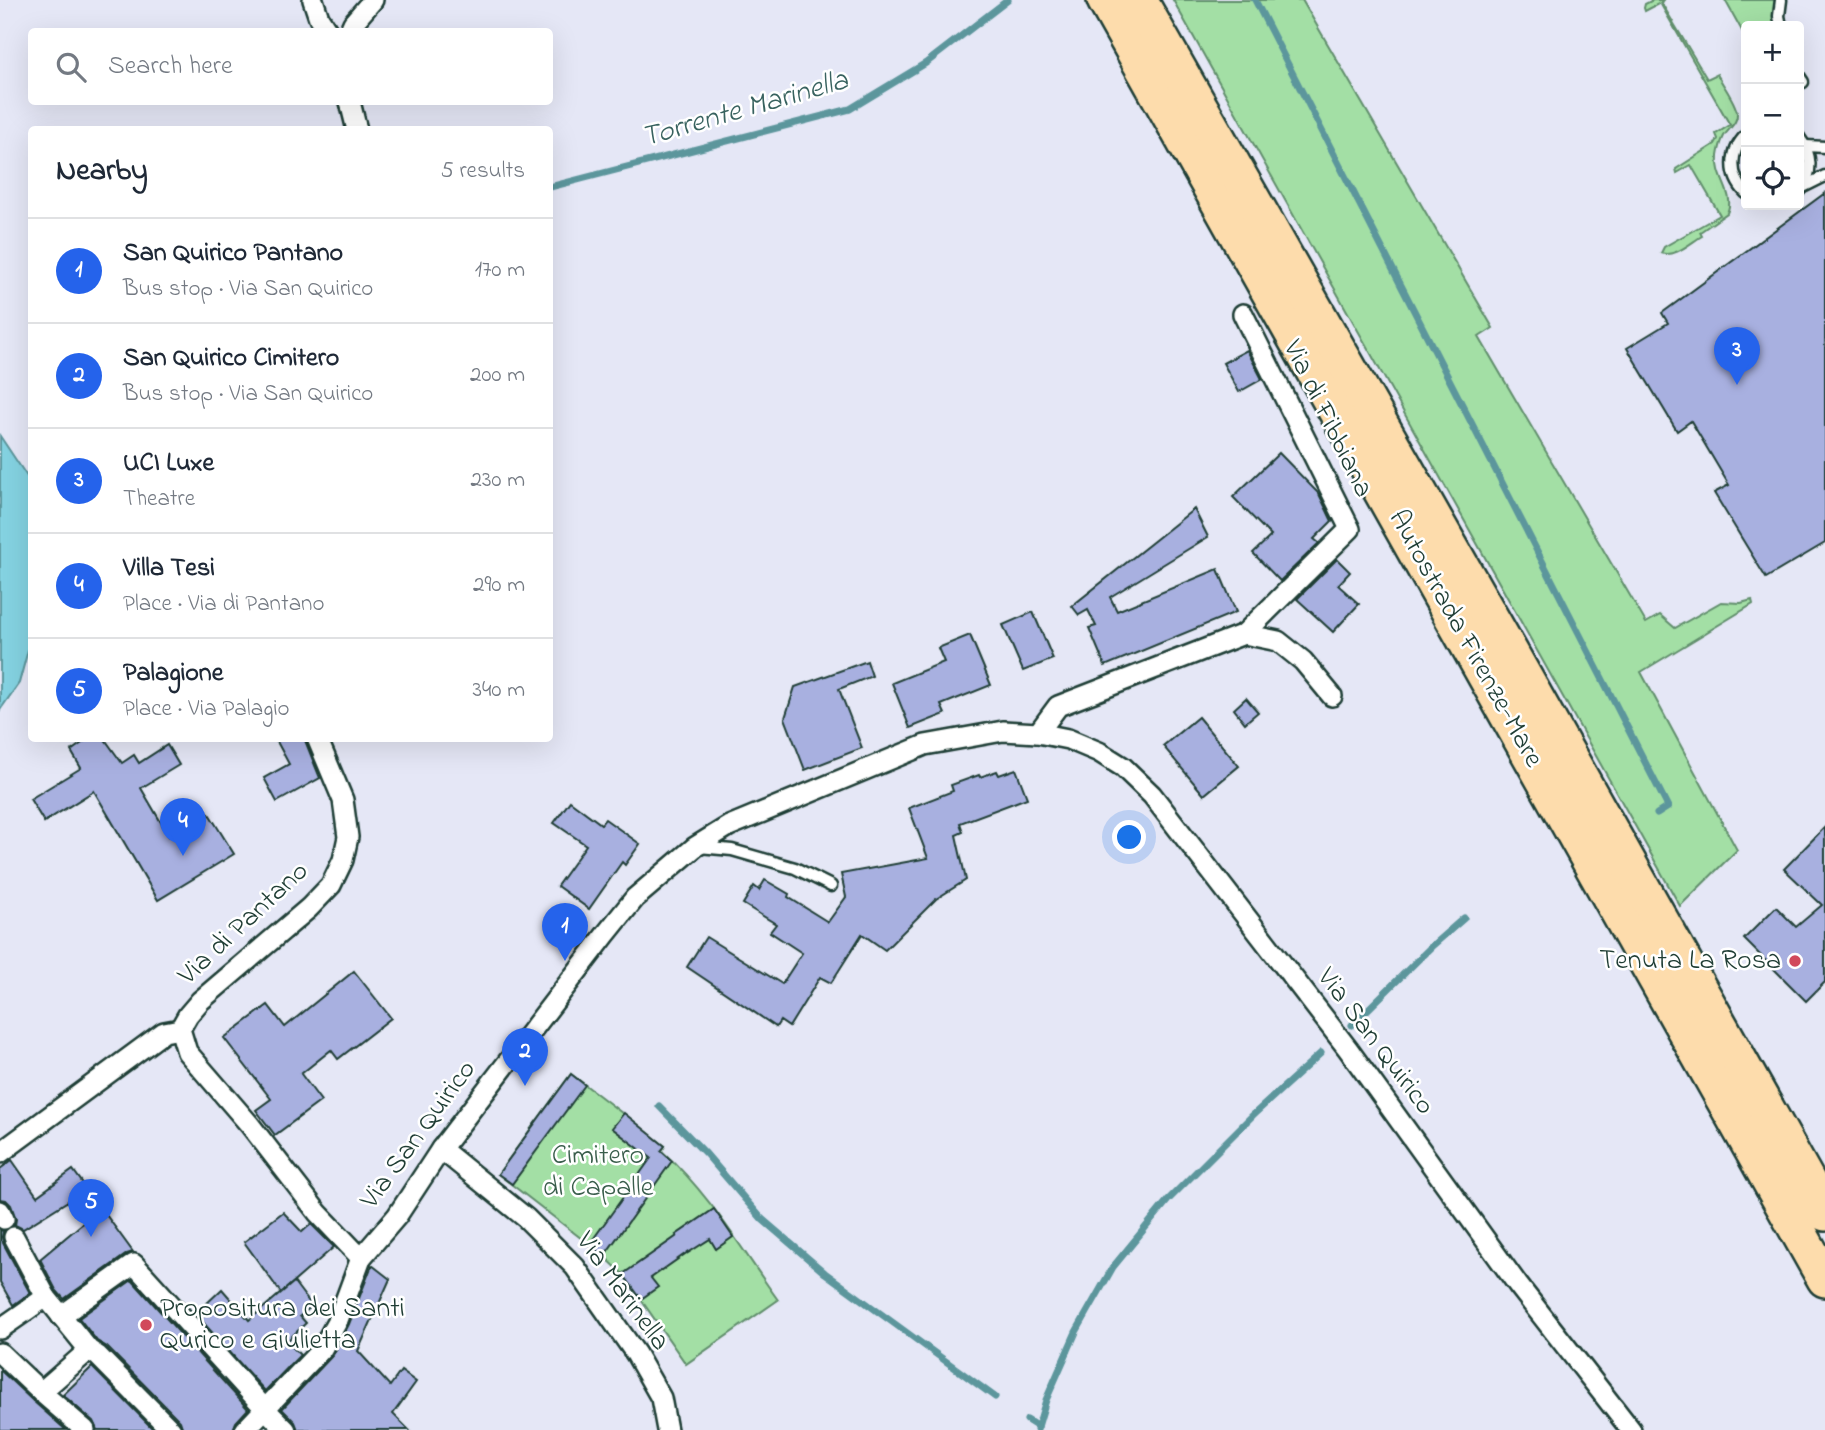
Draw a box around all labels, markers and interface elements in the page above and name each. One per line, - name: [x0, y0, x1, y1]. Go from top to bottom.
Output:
- map controls: [1741, 21, 1804, 210]
- button: +: [1741, 21, 1804, 84]
- search box: [28, 28, 553, 105]
- icon: search: [52, 48, 90, 86]
- text: Search here: [108, 48, 233, 86]
- water label: Torrente Marinella: [637, 59, 854, 161]
- button: −: [1741, 84, 1804, 147]
- button: locate: [1741, 147, 1804, 210]
- text: Nearby: [56, 150, 148, 194]
- text: 5 results: [441, 155, 525, 188]
- text: San Quirico Pantano: [123, 235, 343, 273]
- text: 1: [75, 254, 83, 287]
- text: 170 m: [475, 254, 525, 287]
- text: Bus stop · Via San Quirico: [123, 273, 373, 306]
- pin: 3: [1714, 327, 1760, 385]
- street label: Via di Fibbiana: [1271, 332, 1383, 505]
- text: San Quirico Cimitero: [123, 340, 339, 378]
- text: 2: [73, 359, 85, 392]
- text: 200 m: [470, 359, 525, 392]
- text: Bus stop · Via San Quirico: [123, 378, 373, 411]
- text: UCI Luxe: [123, 445, 214, 483]
- text: 3: [74, 464, 84, 497]
- text: 230 m: [471, 464, 525, 497]
- text: Theatre: [123, 483, 195, 516]
- street label: Autostrada Firenze-Mare: [1377, 503, 1553, 776]
- text: Villa Tesi: [123, 550, 215, 588]
- text: 4: [74, 569, 84, 602]
- text: 290 m: [473, 569, 525, 602]
- text: Place · Via di Pantano: [123, 588, 324, 621]
- text: Palagione: [123, 655, 223, 693]
- text: 5: [72, 674, 86, 707]
- text: 340 m: [472, 674, 525, 707]
- text: Place · Via Palagio: [123, 693, 290, 726]
- pin: 4: [160, 798, 206, 856]
- your location: [1112, 820, 1146, 854]
- street label: Via di Pantano: [169, 852, 319, 996]
- pin: 1: [542, 903, 588, 961]
- place label: Tenuta La Rosa: [1599, 941, 1781, 982]
- marker: Tenuta La Rosa: [1787, 953, 1803, 969]
- street label: Via San Quirico: [1305, 959, 1444, 1124]
- pin: 2: [502, 1028, 548, 1086]
- street label: Via San Quirico: [350, 1052, 487, 1219]
- park label: Cimitero di Capalle: [543, 1136, 654, 1209]
- pin: 5: [68, 1179, 114, 1237]
- street label: Via Marinella: [564, 1223, 679, 1360]
- place label: Propositura dei Santi Qurico e Giulietta: [160, 1289, 405, 1362]
- marker: Propositura dei Santi Qurico e Giulietta: [138, 1317, 154, 1333]

